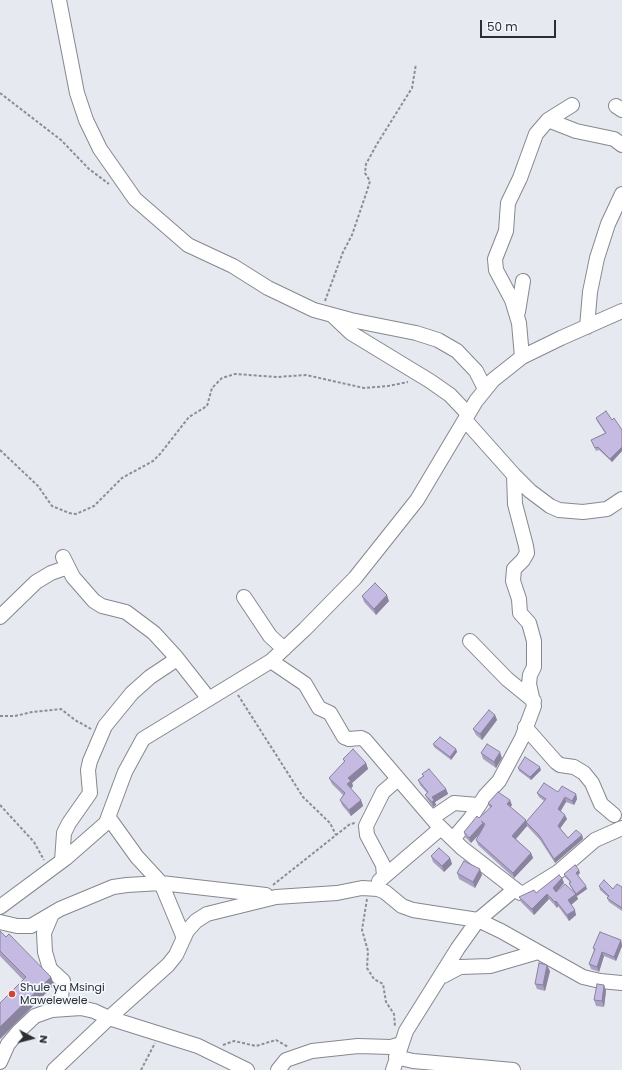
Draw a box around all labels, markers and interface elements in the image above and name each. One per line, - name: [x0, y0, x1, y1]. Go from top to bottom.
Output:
- scale bar: [482, 12, 558, 38]
- text: 50 m: [487, 18, 518, 35]
- place label: Shule ya Msingi Mawelewele: [20, 981, 105, 1007]
- marker: Shule ya Msingi Mawelewele: [7, 989, 17, 999]
- north arrow: [12, 1018, 52, 1058]
- text: N: [35, 1034, 52, 1045]

